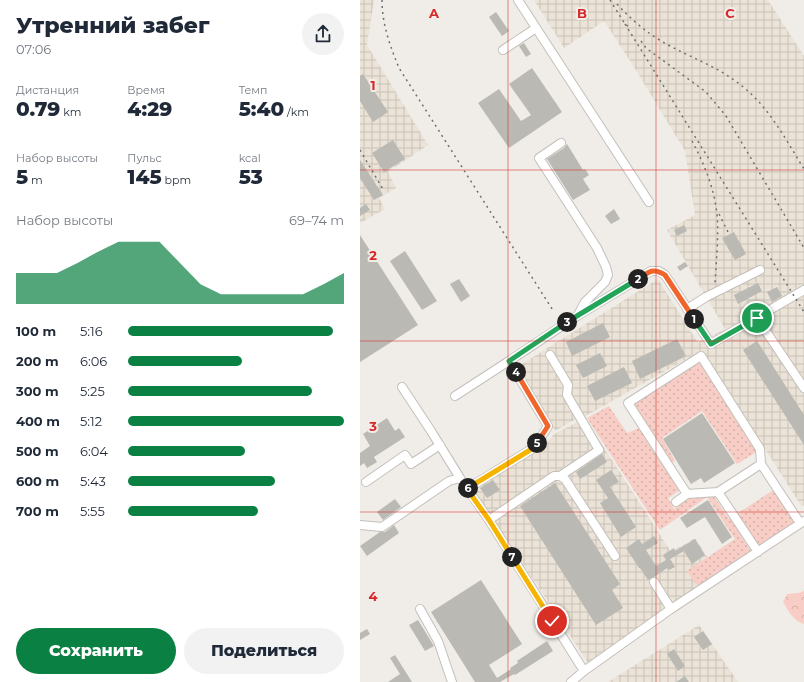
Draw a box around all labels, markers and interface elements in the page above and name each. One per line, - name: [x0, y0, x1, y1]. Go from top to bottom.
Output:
- text: A: [428, 5, 440, 21]
- text: B: [577, 5, 587, 21]
- text: C: [725, 5, 735, 21]
- text: Утренний забег: [16, 12, 210, 39]
- button: share: [302, 13, 344, 55]
- text: 07:06: [16, 41, 51, 57]
- text: 1: [370, 77, 376, 93]
- text: Дистанция: [16, 83, 79, 97]
- text: Время: [127, 83, 165, 97]
- text: Темп: [239, 83, 267, 97]
- text: 0.79: [16, 97, 60, 121]
- text: 4:29: [127, 97, 172, 121]
- text: 5:40: [239, 97, 284, 121]
- text: km: [60, 105, 81, 119]
- text: /km: [284, 105, 309, 119]
- text: Набор высоты: [16, 151, 98, 165]
- text: Пульс: [127, 151, 162, 165]
- text: kcal: [239, 151, 261, 165]
- text: 5: [16, 165, 28, 189]
- text: 145: [127, 165, 162, 189]
- text: 53: [239, 165, 263, 189]
- text: m: [28, 173, 43, 187]
- text: bpm: [162, 173, 191, 187]
- text: Набор высоты: [16, 212, 113, 228]
- text: 69–74 m: [289, 212, 344, 228]
- text: 2: [369, 247, 377, 263]
- pin: 2: [628, 269, 648, 289]
- text: 2: [635, 272, 641, 286]
- pin: [740, 301, 774, 335]
- icon: arrive: [746, 307, 768, 329]
- pin: 1: [684, 309, 704, 329]
- pin: 3: [557, 312, 577, 332]
- text: 1: [692, 312, 696, 326]
- text: 3: [564, 315, 570, 329]
- text: 100 m: [16, 323, 56, 339]
- text: 5:16: [80, 323, 103, 339]
- text: 200 m: [16, 353, 59, 369]
- text: 6:06: [80, 353, 107, 369]
- pin: 4: [506, 362, 526, 382]
- text: 4: [512, 365, 520, 379]
- text: 300 m: [16, 383, 59, 399]
- text: 5:25: [80, 383, 105, 399]
- text: 400 m: [16, 413, 60, 429]
- text: 5:12: [80, 413, 102, 429]
- text: 3: [368, 418, 377, 434]
- pin: 5: [527, 433, 547, 453]
- text: 5: [534, 436, 540, 450]
- text: 500 m: [16, 443, 59, 459]
- text: 6:04: [80, 443, 108, 459]
- text: 600 m: [16, 473, 59, 489]
- text: 5:43: [80, 473, 106, 489]
- pin: 6: [458, 478, 478, 498]
- text: 6: [464, 481, 472, 495]
- text: 700 m: [16, 503, 59, 519]
- text: 5:55: [80, 503, 105, 519]
- pin: 7: [502, 547, 522, 567]
- text: 7: [509, 550, 515, 564]
- text: 4: [369, 588, 378, 604]
- pin: [535, 604, 569, 638]
- icon: check: [541, 610, 563, 632]
- button: Сохранить: [16, 628, 176, 674]
- button: Поделиться: [184, 628, 344, 674]

